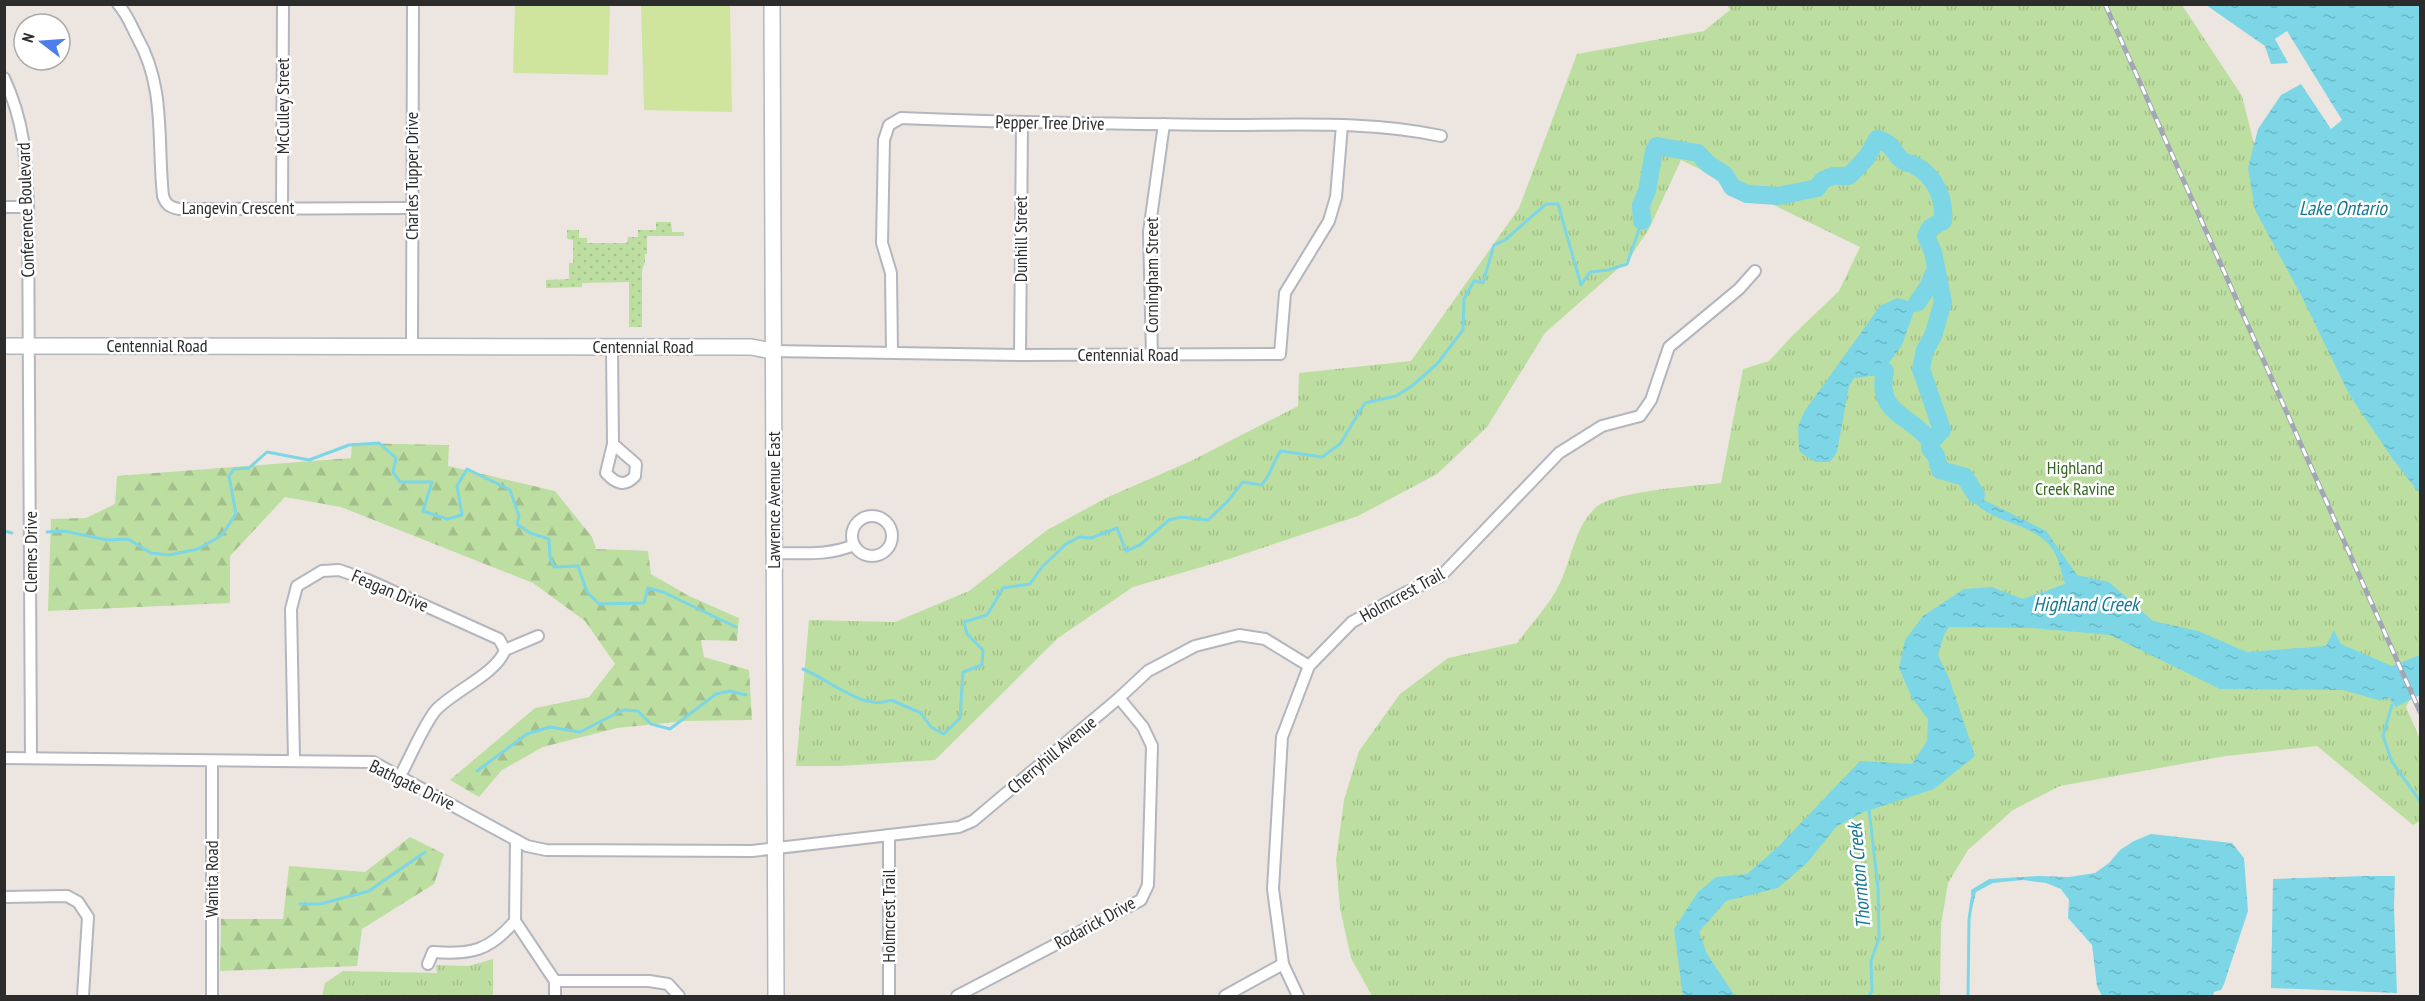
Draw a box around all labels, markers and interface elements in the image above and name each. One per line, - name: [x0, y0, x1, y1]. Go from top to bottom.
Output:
- north arrow: [12, 12, 72, 72]
- text: N: [17, 31, 38, 45]
- street label: McCulley Street: [271, 58, 294, 154]
- street label: Pepper Tree Drive: [995, 110, 1105, 135]
- street label: Charles Tupper Drive: [400, 112, 423, 240]
- street label: Conference Boulevard: [12, 142, 39, 278]
- water label: Lake Ontario: [2299, 195, 2388, 221]
- street label: Langevin Crescent: [182, 196, 294, 219]
- street label: Dunhill Street: [1009, 196, 1032, 282]
- street label: Corningham Street: [1140, 217, 1163, 333]
- street label: Centennial Road: [107, 334, 207, 357]
- street label: Centennial Road: [593, 335, 693, 358]
- street label: Centennial Road: [1078, 343, 1178, 366]
- street label: Lawrence Avenue East: [762, 431, 785, 569]
- park label: Highland Creek Ravine: [2035, 456, 2115, 500]
- street label: Clemes Drive: [19, 511, 42, 593]
- street label: Holmcrest Trail: [1355, 562, 1449, 627]
- street label: Feagan Drive: [348, 564, 432, 617]
- water label: Highland Creek: [2033, 591, 2141, 617]
- street label: Cherryhill Avenue: [1002, 711, 1101, 799]
- street label: Bathgate Drive: [366, 754, 459, 815]
- water label: Thornton Creek: [1841, 820, 1877, 930]
- street label: Wanita Road: [200, 840, 223, 918]
- street label: Holmcrest Trail: [877, 869, 900, 963]
- street label: Rodarick Drive: [1050, 891, 1139, 954]

